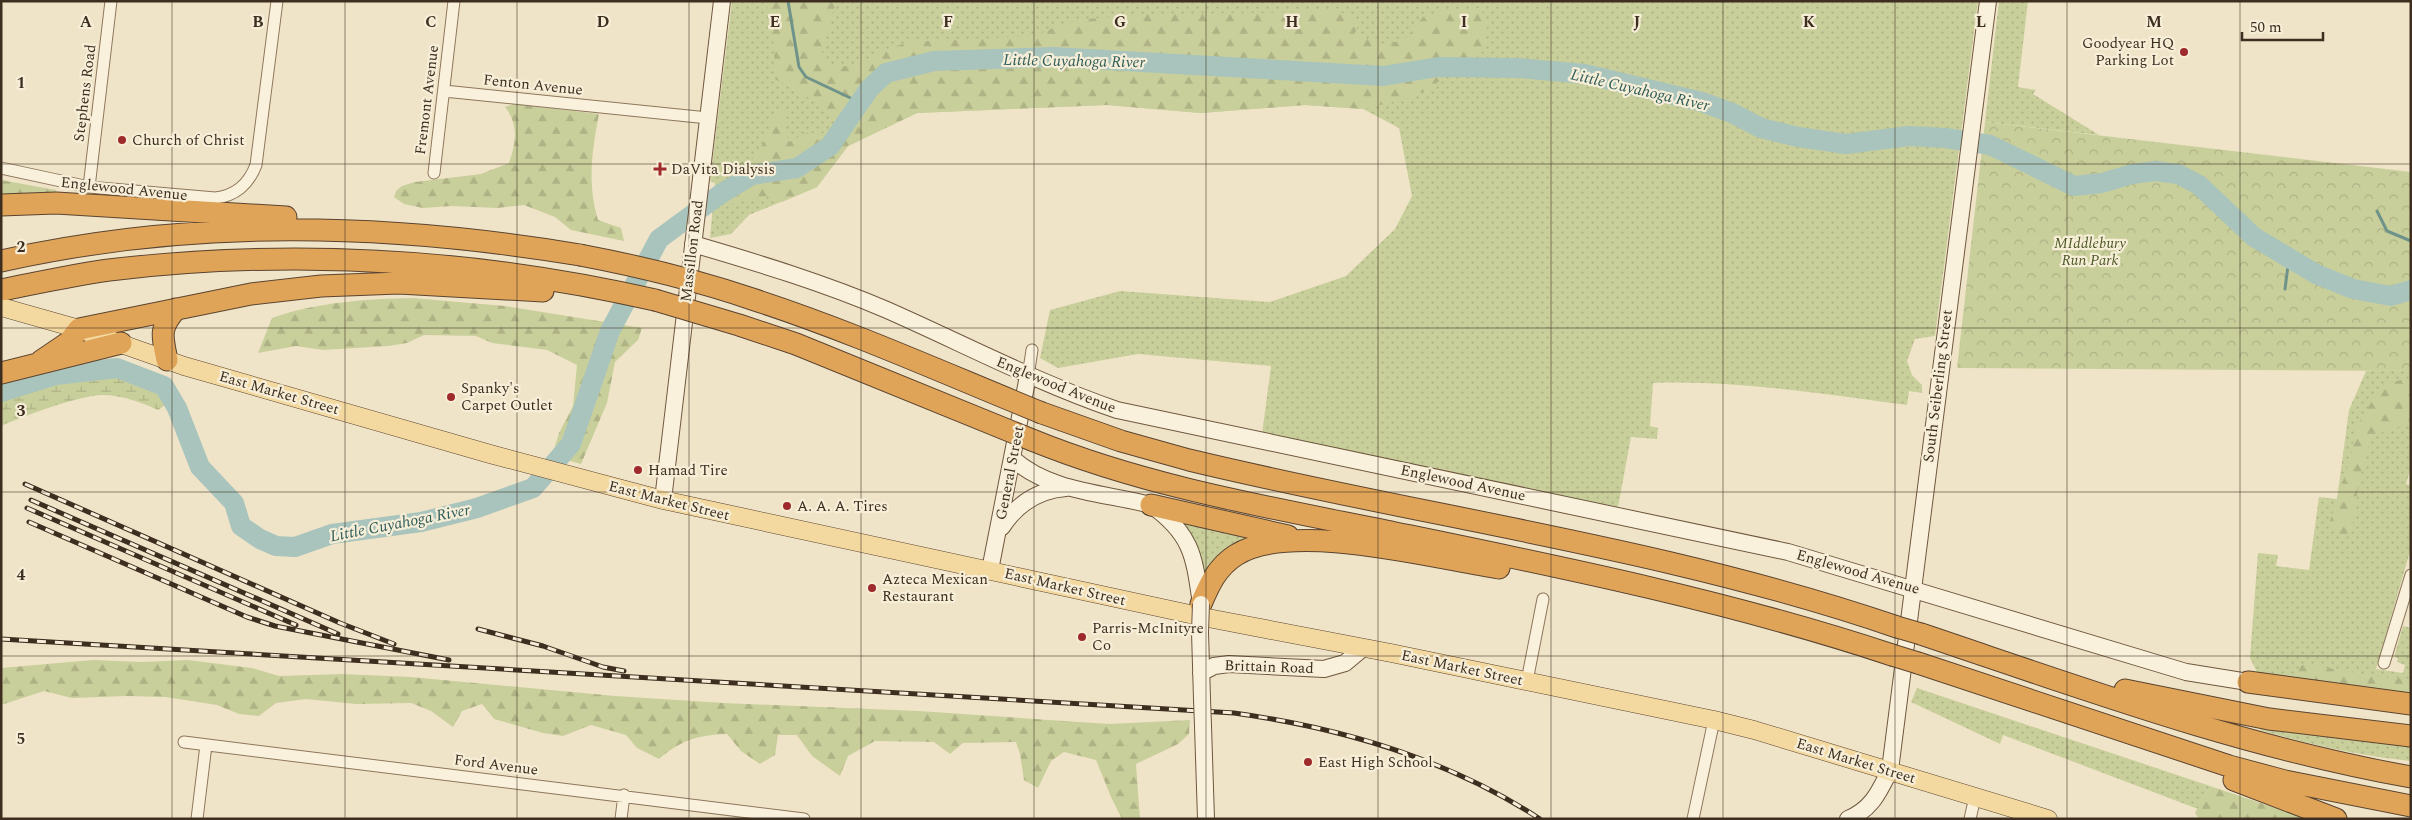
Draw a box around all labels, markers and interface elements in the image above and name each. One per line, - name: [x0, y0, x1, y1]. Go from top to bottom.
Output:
- text: A: [80, 10, 93, 34]
- text: B: [252, 10, 264, 34]
- text: C: [425, 10, 437, 34]
- text: D: [597, 10, 610, 34]
- text: E: [770, 10, 780, 34]
- text: F: [943, 10, 953, 34]
- text: G: [1114, 10, 1126, 34]
- text: H: [1285, 10, 1299, 34]
- text: I: [1461, 10, 1467, 34]
- text: J: [1634, 10, 1641, 34]
- text: K: [1803, 10, 1816, 34]
- text: L: [1976, 10, 1986, 34]
- text: M: [2146, 10, 2162, 34]
- scale bar: [2242, 10, 2323, 42]
- text: 50 m: [2250, 16, 2282, 39]
- place label: Goodyear HQ Parking Lot: [2082, 32, 2175, 72]
- street label: Stephens Road: [68, 43, 102, 143]
- street label: Fremont Avenue: [409, 44, 445, 156]
- marker: Goodyear HQ Parking Lot: [2178, 46, 2190, 58]
- water label: Little Cuyahoga River: [1003, 48, 1146, 74]
- water label: Little Cuyahoga River: [1568, 62, 1712, 118]
- street label: Fenton Avenue: [482, 68, 584, 102]
- text: 1: [17, 71, 25, 95]
- place label: Church of Christ: [132, 129, 245, 152]
- marker: Church of Christ: [116, 134, 128, 146]
- place label: DaVita Dialysis: [671, 158, 775, 181]
- marker: DaVita Dialysis: [653, 162, 667, 176]
- street label: Englewood Avenue: [59, 171, 189, 207]
- street label: Massillon Road: [674, 199, 710, 303]
- park label: MIddlebury Run Park: [2054, 232, 2126, 272]
- text: 2: [17, 235, 26, 259]
- street label: South Seiberling Street: [1917, 308, 1959, 464]
- street label: Englewood Avenue: [993, 350, 1119, 420]
- street label: East Market Street: [216, 365, 342, 421]
- place label: Spanky's Carpet Outlet: [461, 377, 553, 417]
- marker: Spanky's Carpet Outlet: [445, 391, 457, 403]
- text: 3: [17, 399, 26, 423]
- street label: General Street: [990, 424, 1030, 522]
- place label: Hamad Tire: [648, 459, 728, 482]
- street label: Englewood Avenue: [1398, 459, 1528, 507]
- marker: Hamad Tire: [632, 464, 644, 476]
- street label: East Market Street: [606, 475, 732, 527]
- place label: A. A. A. Tires: [797, 495, 888, 518]
- water label: Little Cuyahoga River: [328, 498, 472, 548]
- marker: A. A. A. Tires: [781, 500, 793, 512]
- street label: Englewood Avenue: [1794, 543, 1922, 601]
- street label: East Market Street: [1002, 562, 1128, 612]
- text: 4: [17, 563, 26, 587]
- place label: Azteca Mexican Restaurant: [882, 568, 988, 608]
- marker: Azteca Mexican Restaurant: [866, 582, 878, 594]
- place label: Parris-McInityre Co: [1092, 617, 1204, 657]
- marker: Parris-McInityre Co: [1076, 631, 1088, 643]
- street label: East Market Street: [1399, 644, 1525, 692]
- street label: Brittain Road: [1224, 654, 1314, 680]
- text: 5: [17, 727, 25, 751]
- street label: East Market Street: [1793, 732, 1919, 790]
- street label: Ford Avenue: [453, 748, 539, 782]
- place label: East High School: [1318, 751, 1433, 774]
- marker: East High School: [1302, 756, 1314, 768]

